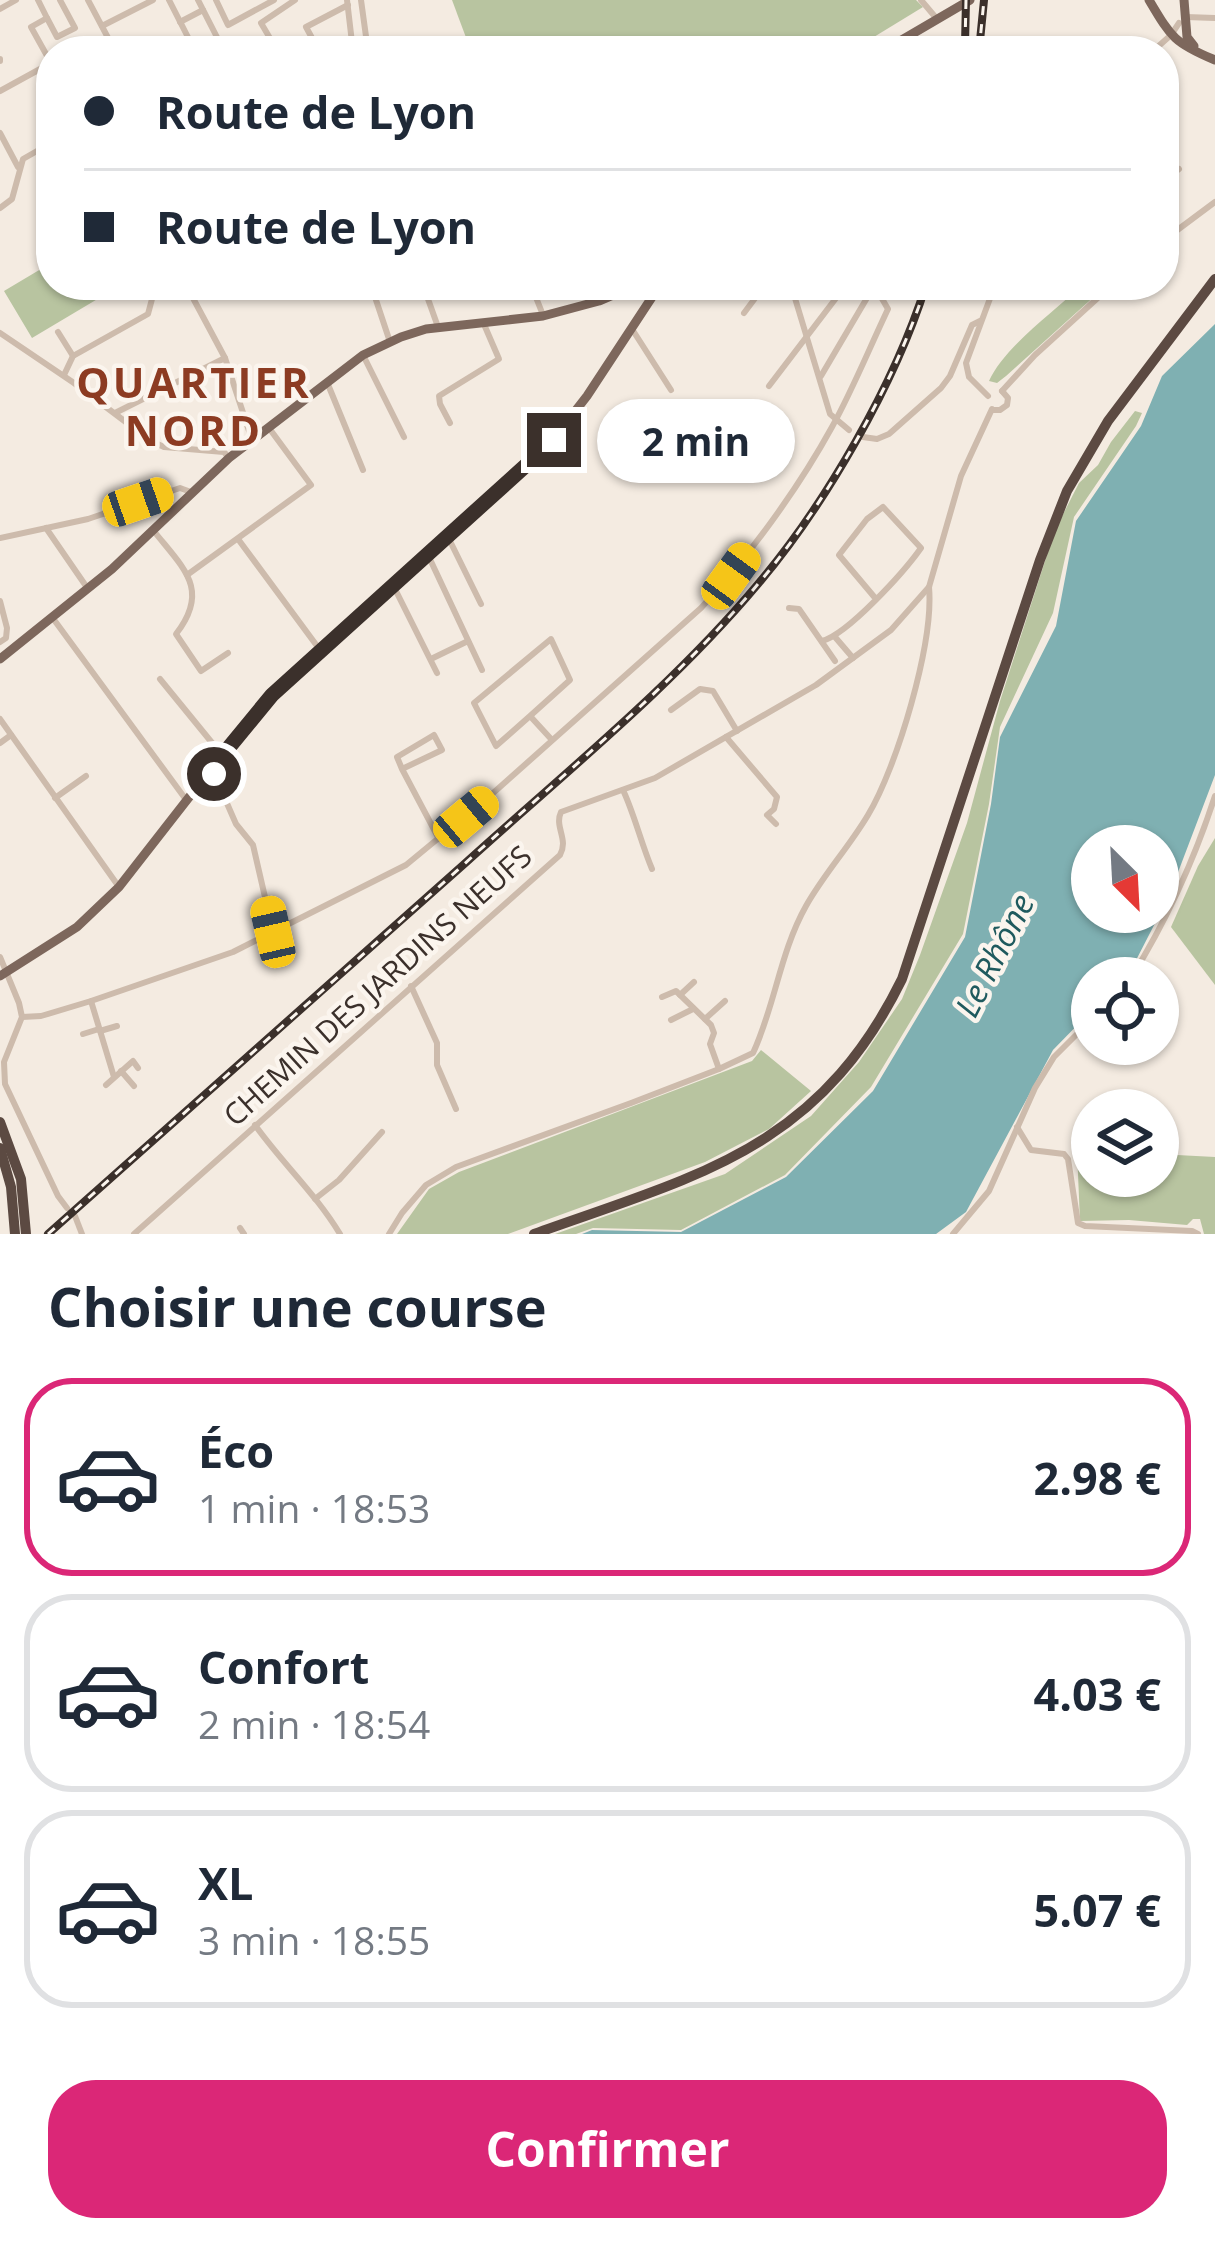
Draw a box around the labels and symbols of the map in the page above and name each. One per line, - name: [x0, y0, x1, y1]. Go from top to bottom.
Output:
- district label: QUARTIER NORD: [76, 353, 312, 458]
- callout: 2 min: [596, 398, 794, 482]
- route end: [527, 413, 581, 467]
- car: [98, 473, 178, 531]
- car: [695, 536, 767, 616]
- route start: [187, 747, 241, 801]
- car: [427, 780, 505, 854]
- north arrow: [1071, 825, 1179, 933]
- street label: CHEMIN DES JARDINS NEUFS: [214, 835, 540, 1135]
- water label: Le Rhône: [944, 886, 1044, 1024]
- car: [247, 893, 299, 971]

